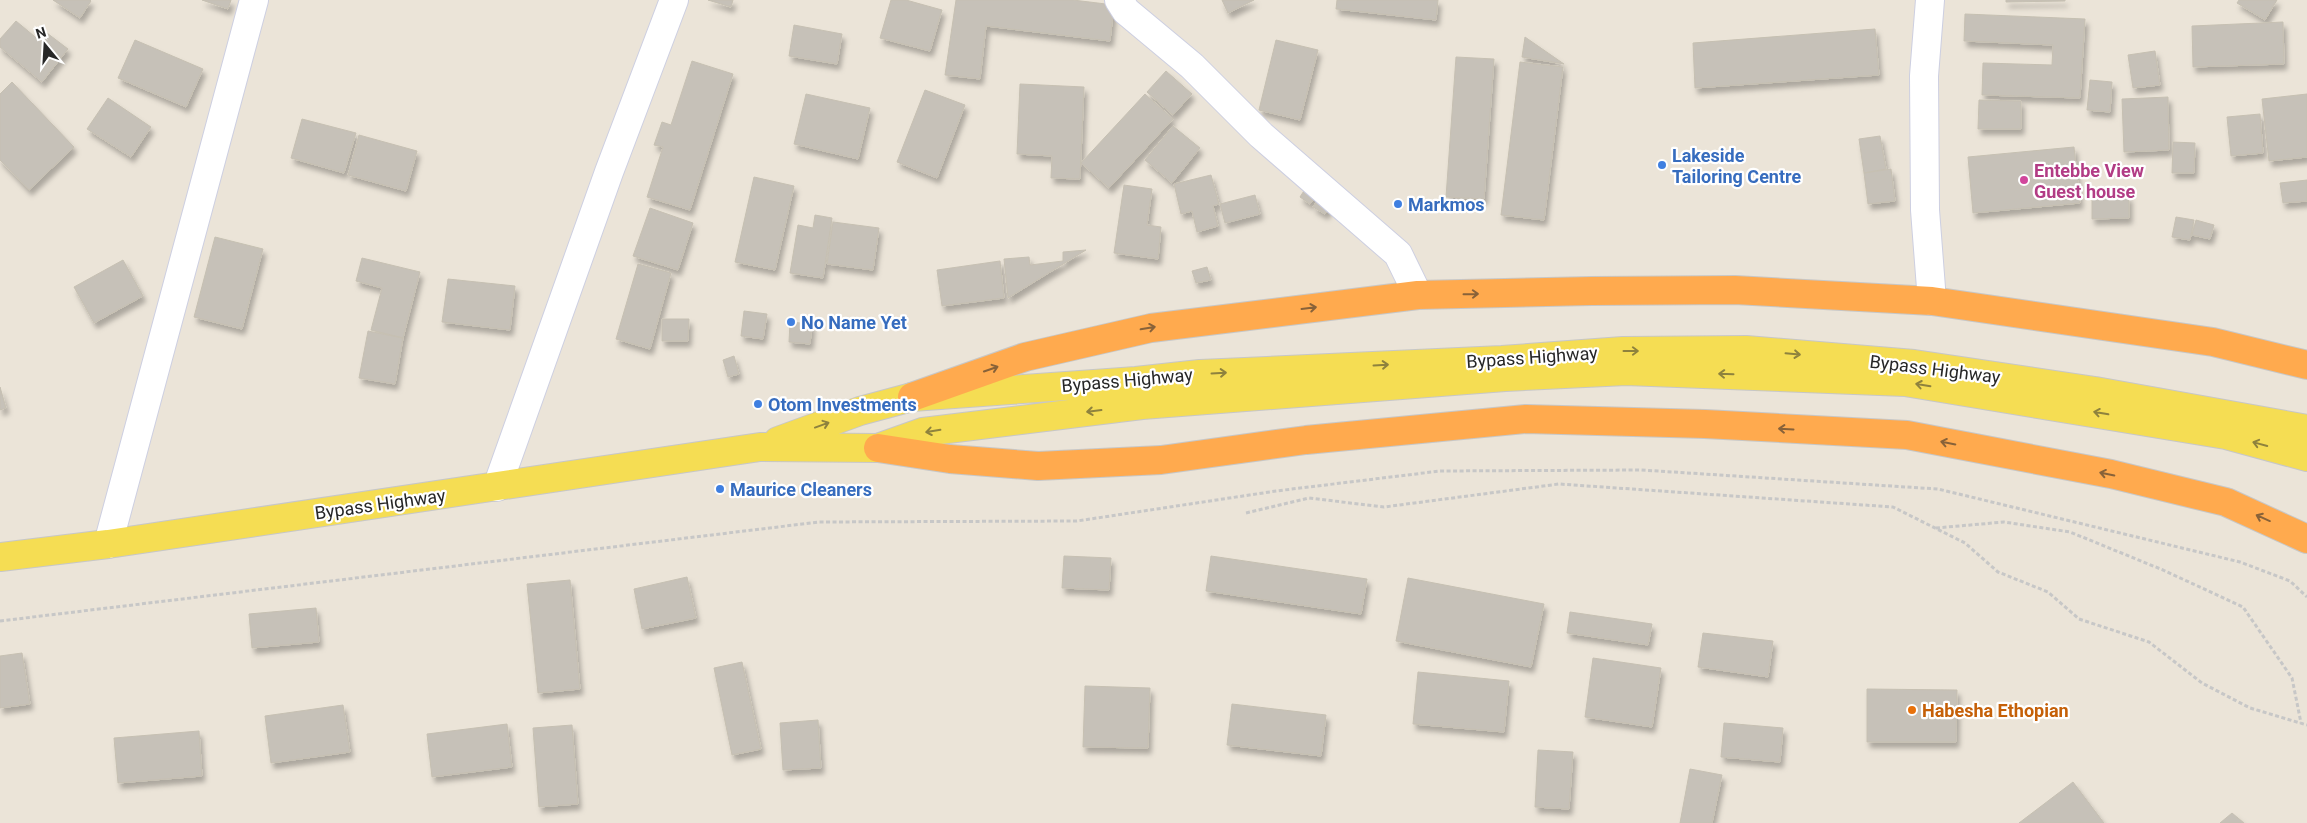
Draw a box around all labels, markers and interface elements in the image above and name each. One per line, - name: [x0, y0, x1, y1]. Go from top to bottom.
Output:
- north arrow: [20, 20, 70, 70]
- text: N: [34, 23, 48, 42]
- place label: Lakeside Tailoring Centre: [1672, 145, 1801, 187]
- marker: Lakeside Tailoring Centre: [1656, 159, 1668, 171]
- place label: Entebbe View Guest house: [2034, 160, 2144, 202]
- marker: Entebbe View Guest house: [2018, 174, 2030, 186]
- place label: Markmos: [1408, 194, 1485, 215]
- marker: Markmos: [1392, 198, 1404, 210]
- one-way arrow: [1463, 289, 1479, 298]
- one-way arrow: [1301, 303, 1317, 313]
- place label: No Name Yet: [801, 312, 907, 333]
- marker: No Name Yet: [785, 316, 797, 328]
- one-way arrow: [1140, 323, 1156, 333]
- street label: Bypass Highway: [1466, 342, 1599, 372]
- one-way arrow: [1623, 346, 1639, 355]
- one-way arrow: [1785, 349, 1801, 359]
- street label: Bypass Highway: [1868, 351, 2002, 388]
- one-way arrow: [1373, 361, 1389, 370]
- one-way arrow: [983, 364, 998, 373]
- street label: Bypass Highway: [1061, 364, 1194, 396]
- one-way arrow: [1211, 368, 1227, 377]
- one-way arrow: [1718, 369, 1734, 379]
- one-way arrow: [1915, 379, 1931, 389]
- place label: Otom Investments: [768, 394, 917, 415]
- marker: Otom Investments: [752, 398, 764, 410]
- one-way arrow: [1086, 406, 1102, 416]
- one-way arrow: [2093, 408, 2109, 418]
- one-way arrow: [814, 419, 830, 429]
- one-way arrow: [1778, 424, 1794, 433]
- one-way arrow: [925, 426, 941, 436]
- one-way arrow: [1940, 438, 1956, 447]
- one-way arrow: [2252, 439, 2268, 448]
- one-way arrow: [2100, 468, 2116, 478]
- place label: Maurice Cleaners: [730, 479, 872, 500]
- marker: Maurice Cleaners: [714, 483, 726, 495]
- street label: Bypass Highway: [313, 484, 447, 524]
- one-way arrow: [2256, 513, 2271, 523]
- place label: Habesha Ethopian: [1922, 700, 2069, 721]
- marker: Habesha Ethopian: [1906, 704, 1918, 716]

